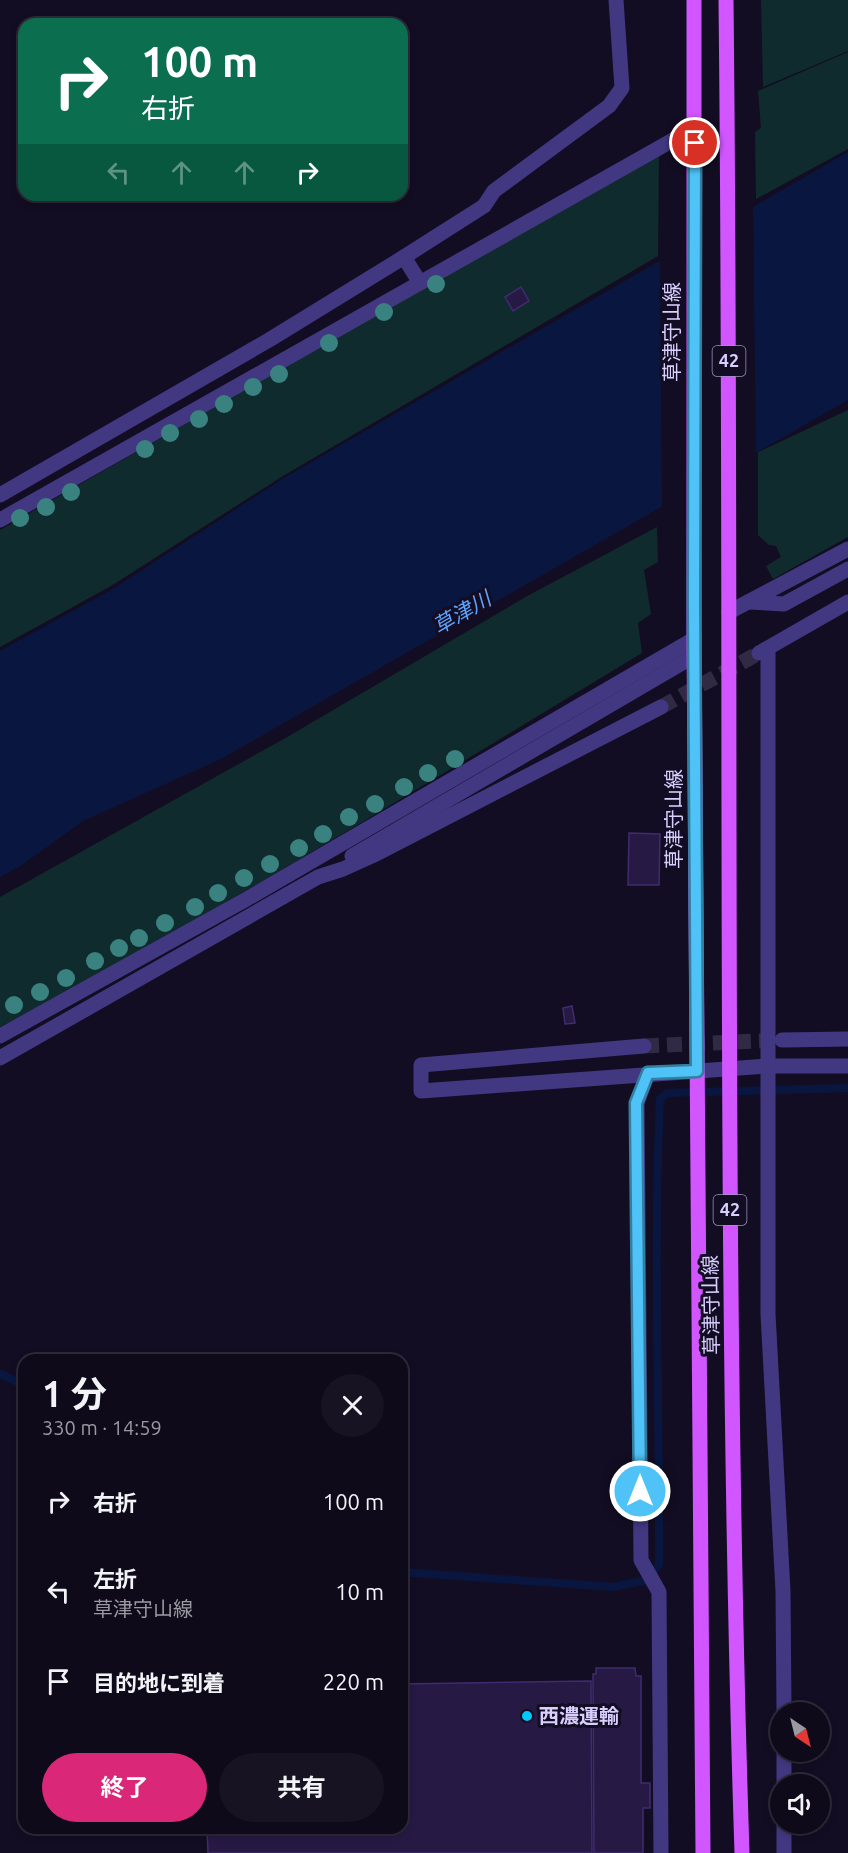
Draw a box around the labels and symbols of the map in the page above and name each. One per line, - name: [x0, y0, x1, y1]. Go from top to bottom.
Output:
- pin: [669, 117, 720, 168]
- street label: 草津守山線: [660, 282, 683, 382]
- road number: 42: [712, 346, 746, 376]
- water label: 草津川: [428, 585, 497, 638]
- street label: 草津守山線: [662, 769, 685, 869]
- road number: 42: [714, 1195, 746, 1225]
- street label: 草津守山線: [698, 1255, 723, 1355]
- position arrow: [608, 1459, 672, 1523]
- north arrow: [770, 1702, 830, 1762]
- place label: 西濃運輸: [539, 1704, 619, 1727]
- marker: 西濃運輸: [520, 1709, 534, 1723]

